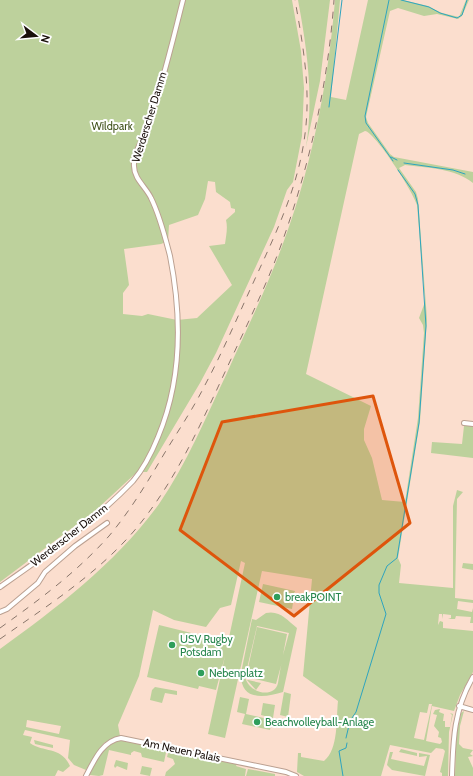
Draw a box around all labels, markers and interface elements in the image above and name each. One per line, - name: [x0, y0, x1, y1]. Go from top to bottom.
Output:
- north arrow: [16, 16, 56, 56]
- text: N: [38, 33, 53, 44]
- street label: Werderscher Damm: [129, 70, 169, 164]
- park label: Wildpark: [91, 119, 133, 133]
- street label: Werderscher Damm: [28, 500, 111, 569]
- place label: breakPOINT: [285, 590, 342, 604]
- marker: breakPOINT: [272, 592, 282, 602]
- place label: USV Rugby Potsdam: [180, 632, 233, 659]
- marker: USV Rugby Potsdam: [167, 640, 177, 650]
- place label: Nebenplatz: [209, 666, 263, 680]
- marker: Nebenplatz: [196, 668, 206, 678]
- place label: Beachvolleyball-Anlage: [265, 715, 374, 729]
- marker: Beachvolleyball-Anlage: [252, 717, 262, 727]
- street label: Am Neuen Palais: [142, 735, 222, 765]

